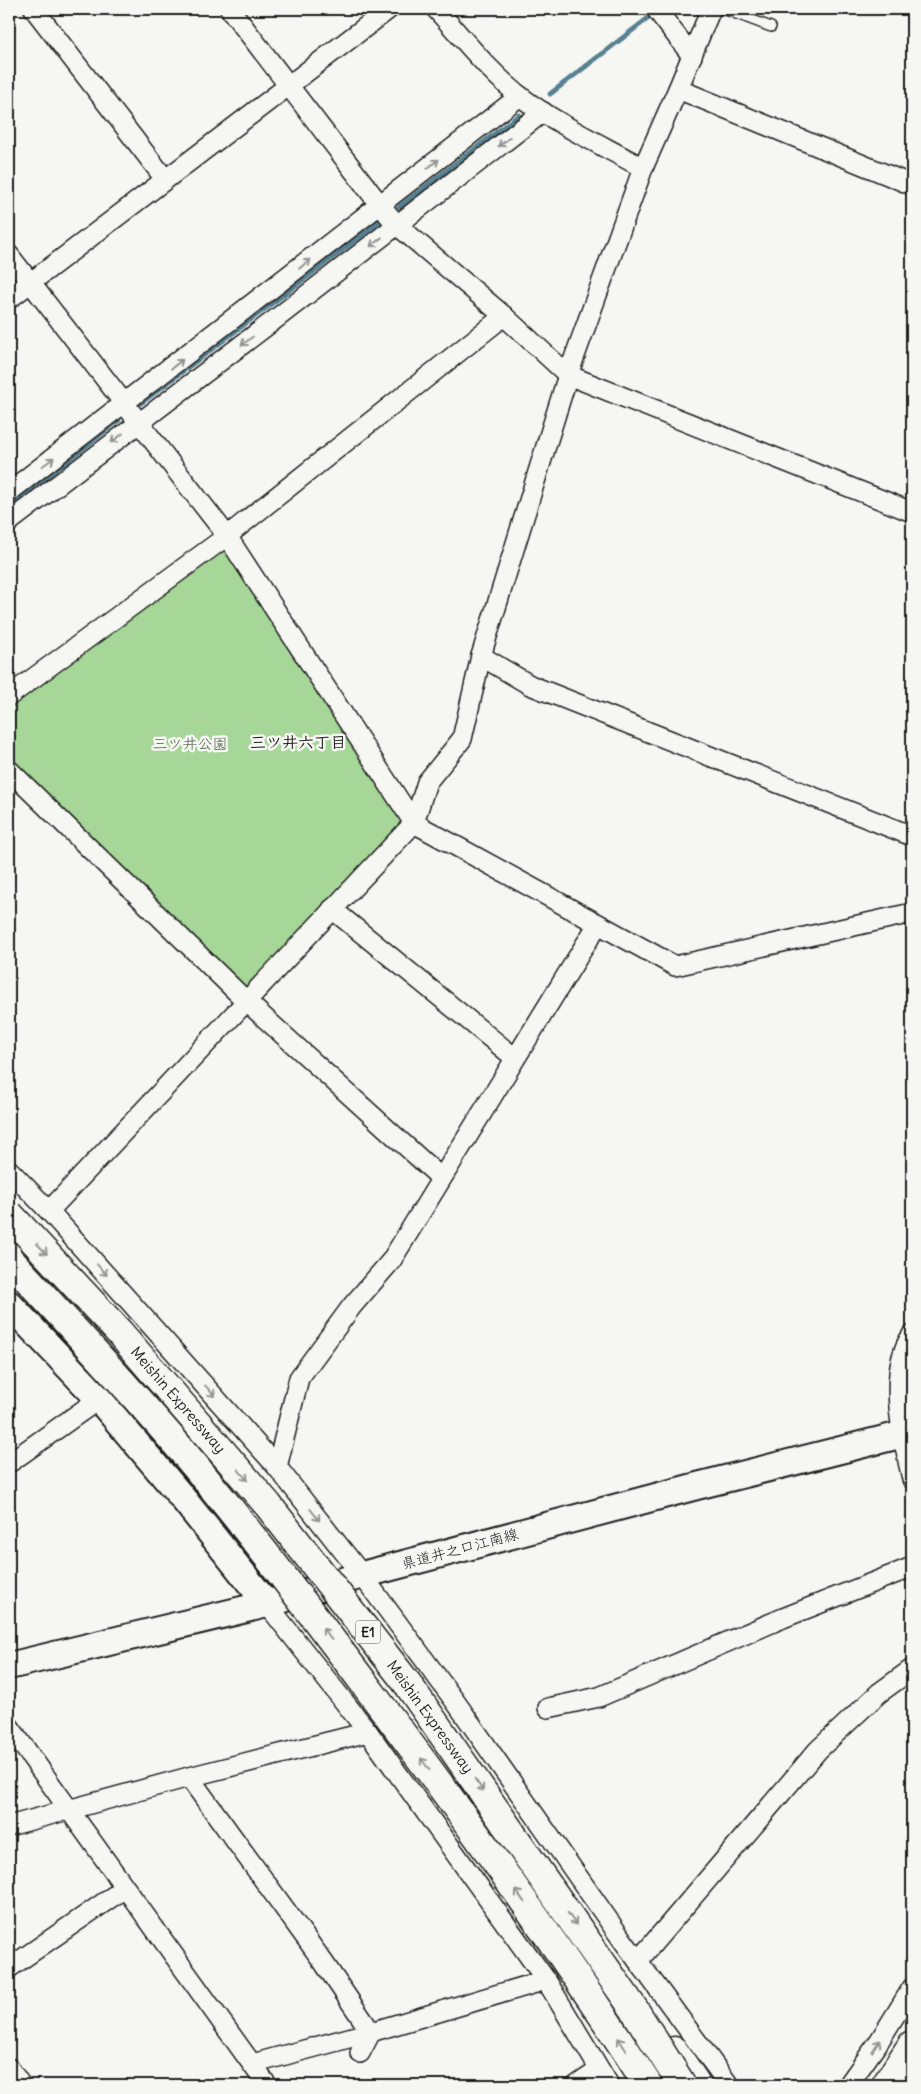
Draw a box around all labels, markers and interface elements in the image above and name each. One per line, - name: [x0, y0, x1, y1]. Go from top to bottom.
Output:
- one-way arrow: [498, 136, 511, 147]
- one-way arrow: [426, 159, 440, 169]
- one-way arrow: [370, 236, 383, 247]
- one-way arrow: [298, 258, 311, 269]
- one-way arrow: [241, 335, 254, 346]
- one-way arrow: [170, 358, 183, 369]
- one-way arrow: [111, 433, 124, 444]
- one-way arrow: [41, 457, 54, 468]
- district label: 三ツ井六丁目: [250, 732, 346, 752]
- park label: 三ツ井公園: [152, 734, 228, 753]
- one-way arrow: [36, 1243, 48, 1255]
- one-way arrow: [96, 1263, 107, 1276]
- street label: Meishin Expressway: [127, 1342, 230, 1457]
- one-way arrow: [204, 1385, 215, 1398]
- one-way arrow: [237, 1469, 248, 1482]
- one-way arrow: [309, 1508, 320, 1521]
- street label: 県道井之口江南線: [399, 1524, 520, 1573]
- road number: E1: [356, 1620, 380, 1644]
- one-way arrow: [322, 1628, 333, 1641]
- street label: Meishin Expressway: [383, 1656, 478, 1777]
- one-way arrow: [420, 1757, 430, 1771]
- one-way arrow: [474, 1778, 484, 1792]
- one-way arrow: [515, 1889, 525, 1903]
- one-way arrow: [567, 1912, 577, 1926]
- one-way arrow: [616, 2038, 626, 2052]
- one-way arrow: [871, 2039, 881, 2053]

